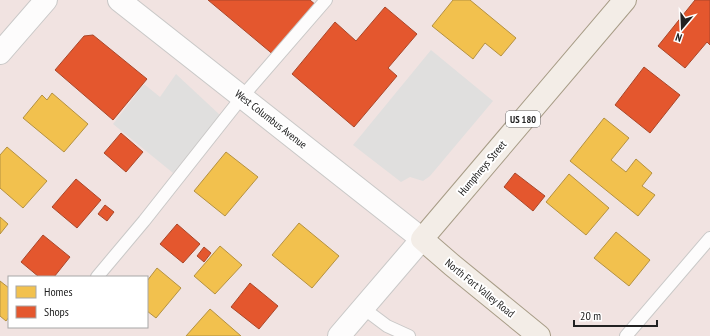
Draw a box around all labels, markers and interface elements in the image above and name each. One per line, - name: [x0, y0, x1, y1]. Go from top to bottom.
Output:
- north arrow: [662, 8, 702, 48]
- text: N: [674, 30, 684, 45]
- street label: West Columbus Avenue: [232, 86, 310, 152]
- road number: US 180: [506, 111, 540, 127]
- street label: Humphreys Street: [455, 138, 509, 198]
- street label: North Fort Valley Road: [442, 256, 518, 320]
- legend: [8, 276, 148, 328]
- text: Homes: [44, 284, 72, 299]
- scale bar: [574, 302, 657, 328]
- text: Shops: [44, 304, 69, 319]
- text: 20 m: [580, 308, 601, 323]

